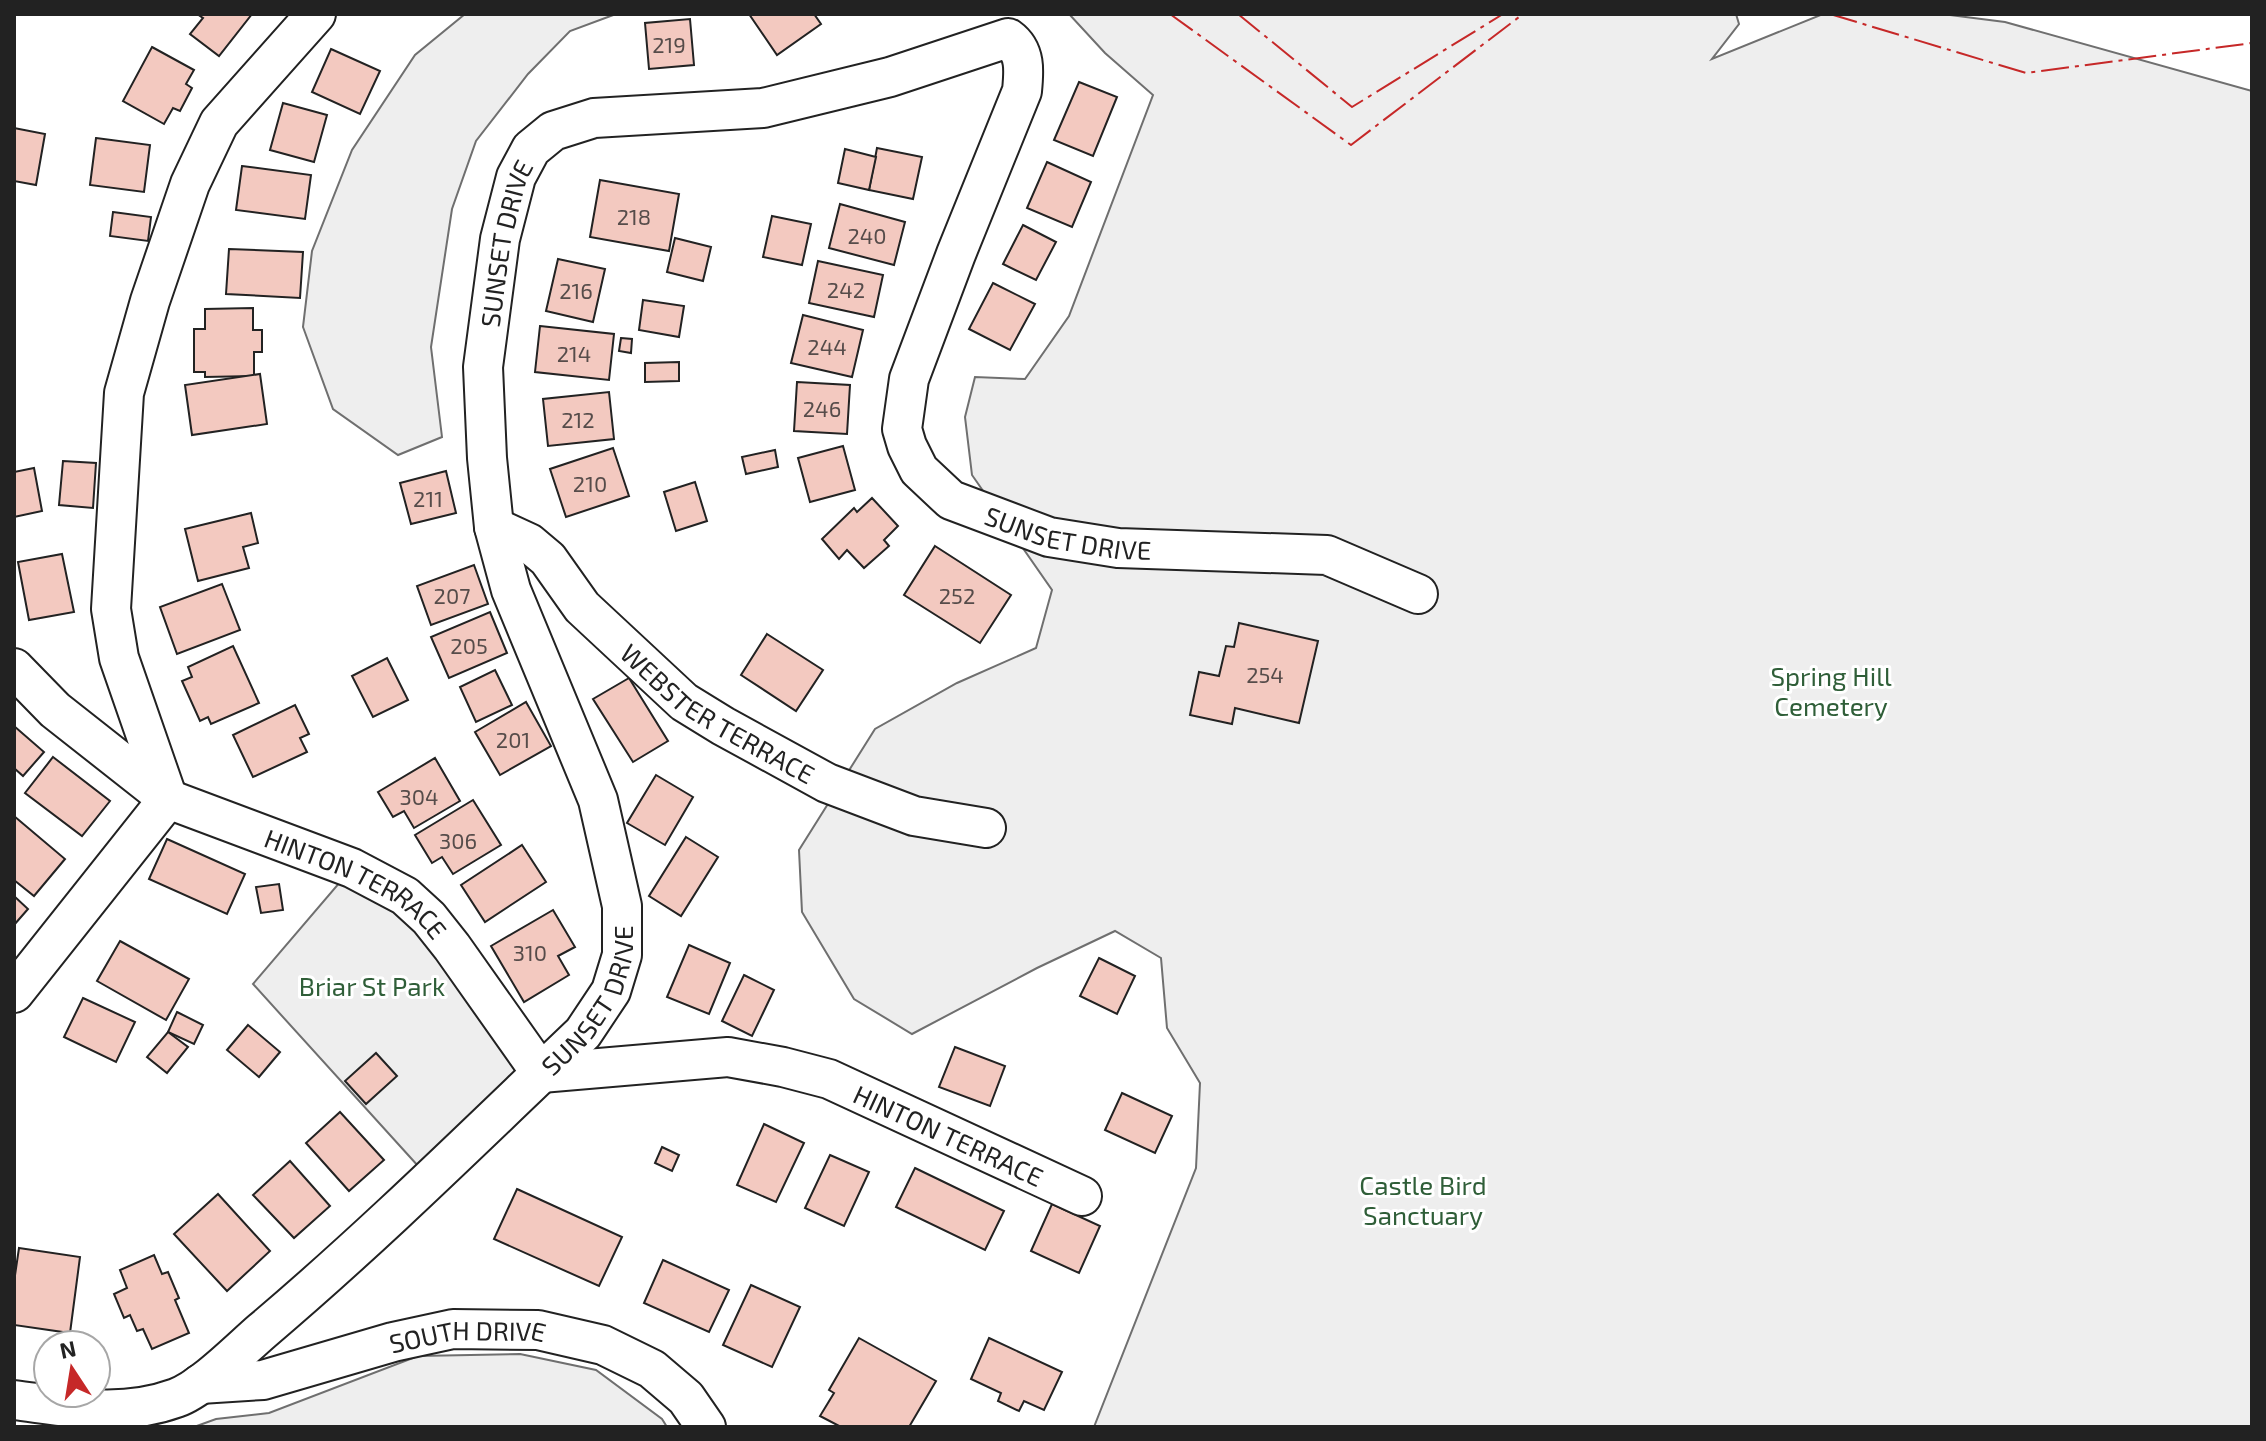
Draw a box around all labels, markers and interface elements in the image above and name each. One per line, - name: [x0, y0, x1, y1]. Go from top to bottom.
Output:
- house number: 219: [652, 31, 686, 57]
- street label: SUNSET DRIVE: [473, 154, 538, 329]
- house number: 218: [617, 203, 651, 229]
- house number: 240: [847, 222, 887, 248]
- house number: 242: [827, 276, 865, 302]
- house number: 216: [559, 277, 593, 303]
- house number: 244: [807, 333, 847, 359]
- house number: 214: [557, 340, 591, 366]
- house number: 246: [803, 395, 841, 421]
- house number: 212: [561, 406, 595, 432]
- house number: 210: [573, 470, 607, 496]
- house number: 211: [413, 485, 443, 511]
- street label: SUNSET DRIVE: [981, 499, 1152, 565]
- house number: 207: [434, 582, 470, 608]
- house number: 252: [939, 582, 975, 608]
- house number: 205: [450, 632, 488, 658]
- street label: WEBSTER TERRACE: [615, 636, 821, 789]
- park label: Spring Hill Cemetery: [1770, 660, 1892, 721]
- house number: 254: [1246, 661, 1284, 687]
- house number: 201: [496, 726, 530, 752]
- house number: 304: [399, 783, 439, 809]
- street label: HINTON TERRACE: [261, 821, 454, 944]
- house number: 306: [439, 827, 477, 853]
- street label: SUNSET DRIVE: [534, 925, 638, 1081]
- house number: 310: [513, 939, 547, 965]
- park label: Briar St Park: [299, 970, 445, 1001]
- street label: HINTON TERRACE: [849, 1077, 1049, 1192]
- park label: Castle Bird Sanctuary: [1359, 1169, 1487, 1230]
- street label: SOUTH DRIVE: [386, 1313, 549, 1358]
- north arrow: [32, 1329, 112, 1409]
- text: N: [57, 1334, 78, 1363]

